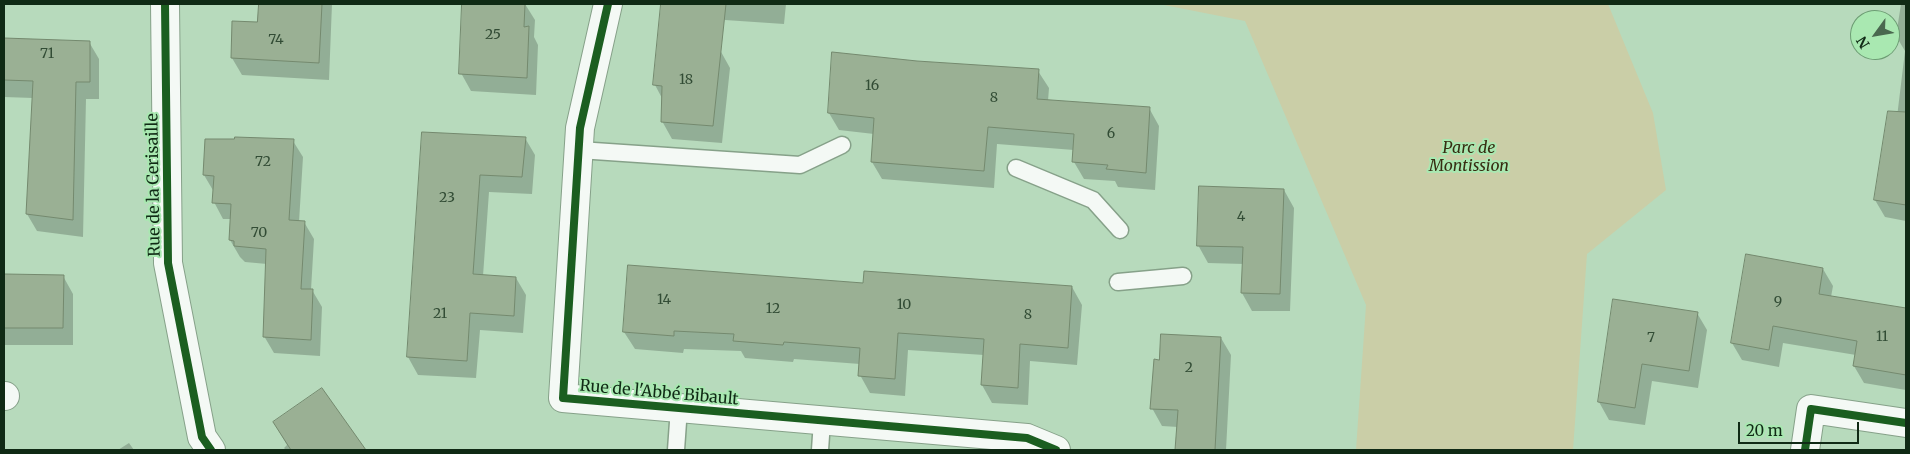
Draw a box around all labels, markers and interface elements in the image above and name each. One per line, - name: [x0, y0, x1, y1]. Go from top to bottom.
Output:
- north arrow: [1850, 10, 1900, 60]
- house number: 25: [485, 27, 501, 43]
- house number: 74: [268, 32, 284, 48]
- text: N: [1853, 33, 1874, 52]
- house number: 71: [40, 46, 54, 62]
- house number: 18: [679, 72, 693, 88]
- house number: 16: [865, 78, 879, 94]
- house number: 8: [990, 90, 998, 106]
- street label: Rue de la Cerisaille: [143, 113, 165, 257]
- house number: 6: [1107, 126, 1115, 142]
- park label: Parc de Montission: [1429, 138, 1509, 176]
- house number: 72: [255, 154, 271, 170]
- house number: 23: [439, 190, 455, 206]
- house number: 4: [1237, 209, 1245, 225]
- house number: 70: [251, 225, 267, 241]
- house number: 14: [657, 292, 671, 308]
- house number: 9: [1774, 294, 1782, 310]
- house number: 10: [897, 297, 911, 313]
- house number: 12: [766, 301, 780, 317]
- house number: 21: [433, 306, 447, 322]
- house number: 8: [1024, 307, 1032, 323]
- house number: 11: [1876, 329, 1888, 345]
- house number: 7: [1647, 330, 1655, 346]
- house number: 2: [1185, 360, 1193, 376]
- street label: Rue de l'Abbé Bibault: [579, 376, 739, 410]
- scale bar: [1740, 412, 1861, 444]
- text: 20 m: [1746, 421, 1783, 440]

